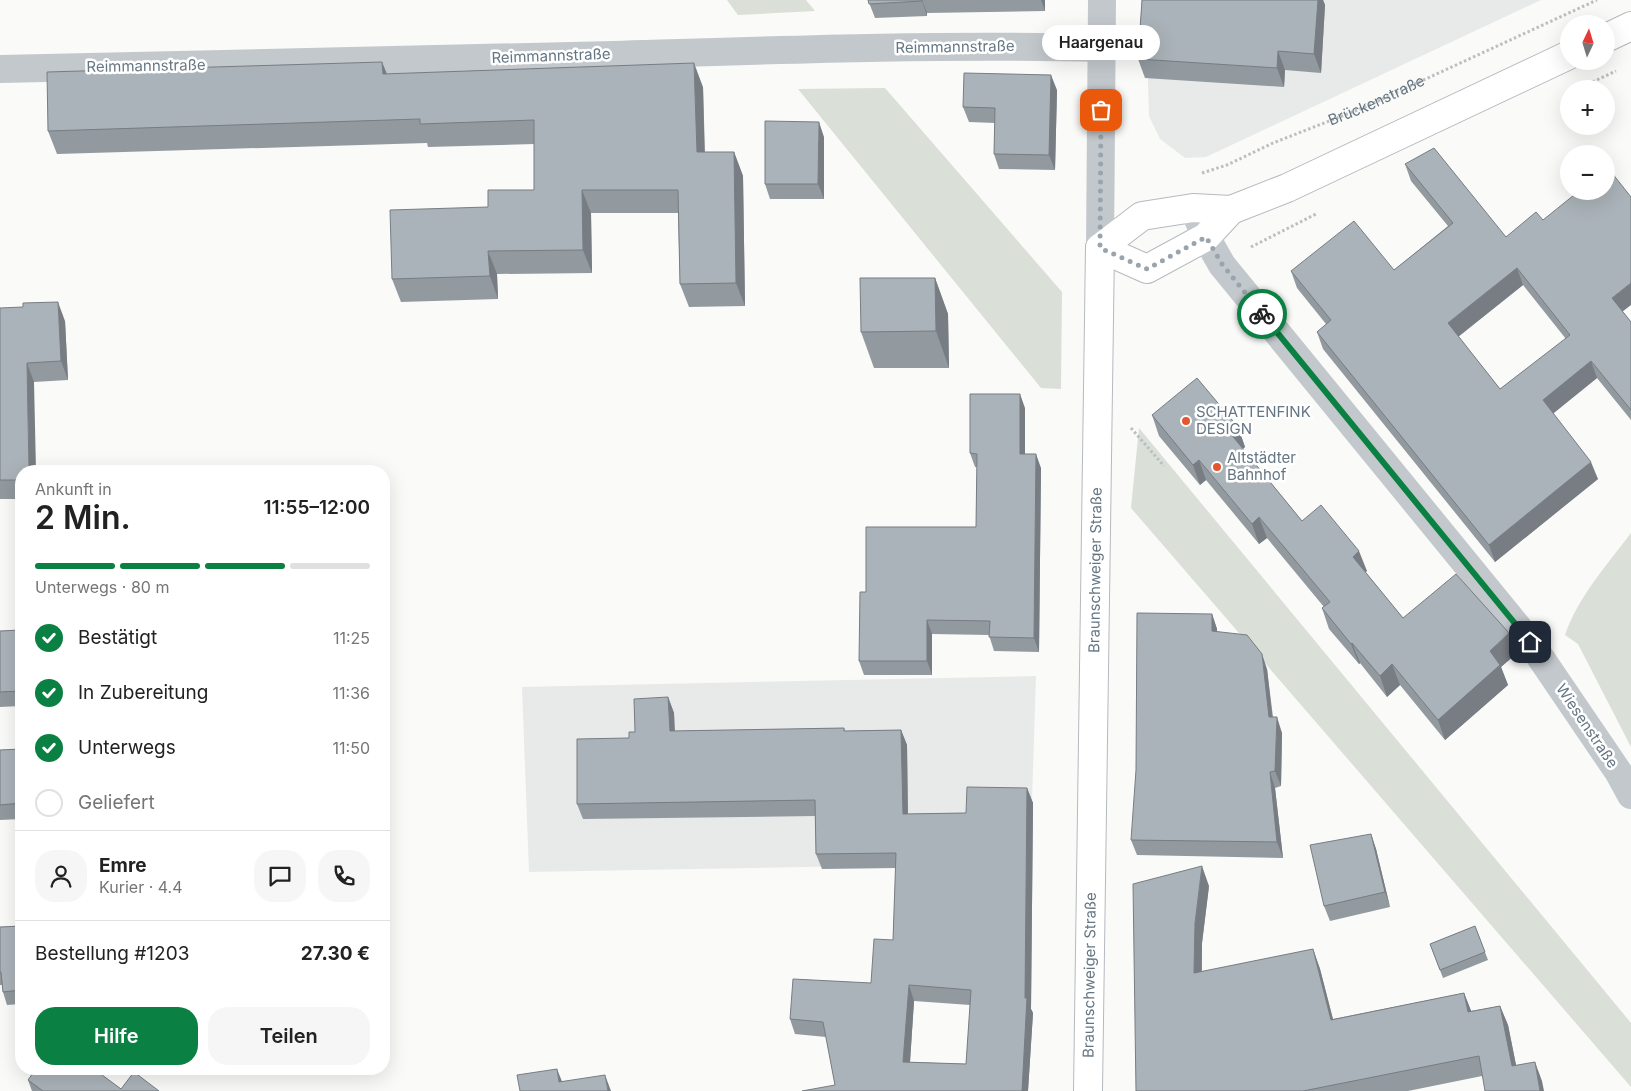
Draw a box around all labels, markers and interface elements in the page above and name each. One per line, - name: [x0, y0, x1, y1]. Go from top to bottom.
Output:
- north arrow: [1560, 15, 1615, 70]
- map controls: [1560, 15, 1615, 200]
- callout: Haargenau: [1042, 25, 1160, 60]
- text: Haargenau: [1059, 32, 1143, 52]
- street label: Reimmannstraße: [895, 36, 1015, 57]
- street label: Reimmannstraße: [491, 44, 611, 67]
- street label: Reimmannstraße: [86, 55, 206, 76]
- street label: Brückenstraße: [1325, 71, 1427, 129]
- button: +: [1560, 80, 1615, 135]
- pin: [1080, 89, 1122, 131]
- icon: bag: [1087, 96, 1115, 124]
- button: −: [1560, 145, 1615, 200]
- courier: [1237, 289, 1287, 339]
- icon: bike: [1248, 300, 1276, 328]
- place label: SCHATTENFINK DESIGN: [1196, 402, 1311, 438]
- marker: SCHATTENFINK DESIGN: [1180, 415, 1192, 427]
- place label: Altstädter Bahnhof: [1227, 448, 1296, 484]
- marker: Altstädter Bahnhof: [1211, 461, 1223, 473]
- text: Ankunft in: [35, 479, 112, 499]
- street label: Braunschweiger Straße: [1084, 487, 1106, 653]
- text: 11:55–12:00: [263, 496, 370, 519]
- text: 2 Min.: [35, 498, 131, 537]
- text: Unterwegs · 80 m: [35, 577, 169, 597]
- pin: [1509, 621, 1551, 663]
- icon: check: [35, 624, 63, 652]
- text: Bestätigt: [78, 626, 157, 649]
- text: 11:25: [333, 628, 370, 648]
- icon: home: [1516, 628, 1544, 656]
- icon: check: [35, 679, 63, 707]
- street label: Wiesenstraße: [1552, 680, 1623, 771]
- text: In Zubereitung: [78, 681, 208, 704]
- text: 11:36: [333, 683, 370, 703]
- icon: check: [35, 734, 63, 762]
- text: Unterwegs: [78, 736, 176, 759]
- text: 11:50: [333, 738, 370, 758]
- text: Geliefert: [78, 791, 155, 814]
- button: person: [35, 850, 87, 902]
- button: chat: [254, 850, 306, 902]
- button: phone: [318, 850, 370, 902]
- text: Emre: [99, 854, 146, 877]
- text: Kurier · 4.4: [99, 877, 183, 897]
- street label: Braunschweiger Straße: [1078, 892, 1100, 1058]
- text: Bestellung #1203: [35, 942, 189, 965]
- text: 27.30 €: [301, 942, 370, 965]
- button: Hilfe: [35, 1007, 198, 1065]
- button: Teilen: [208, 1007, 370, 1065]

